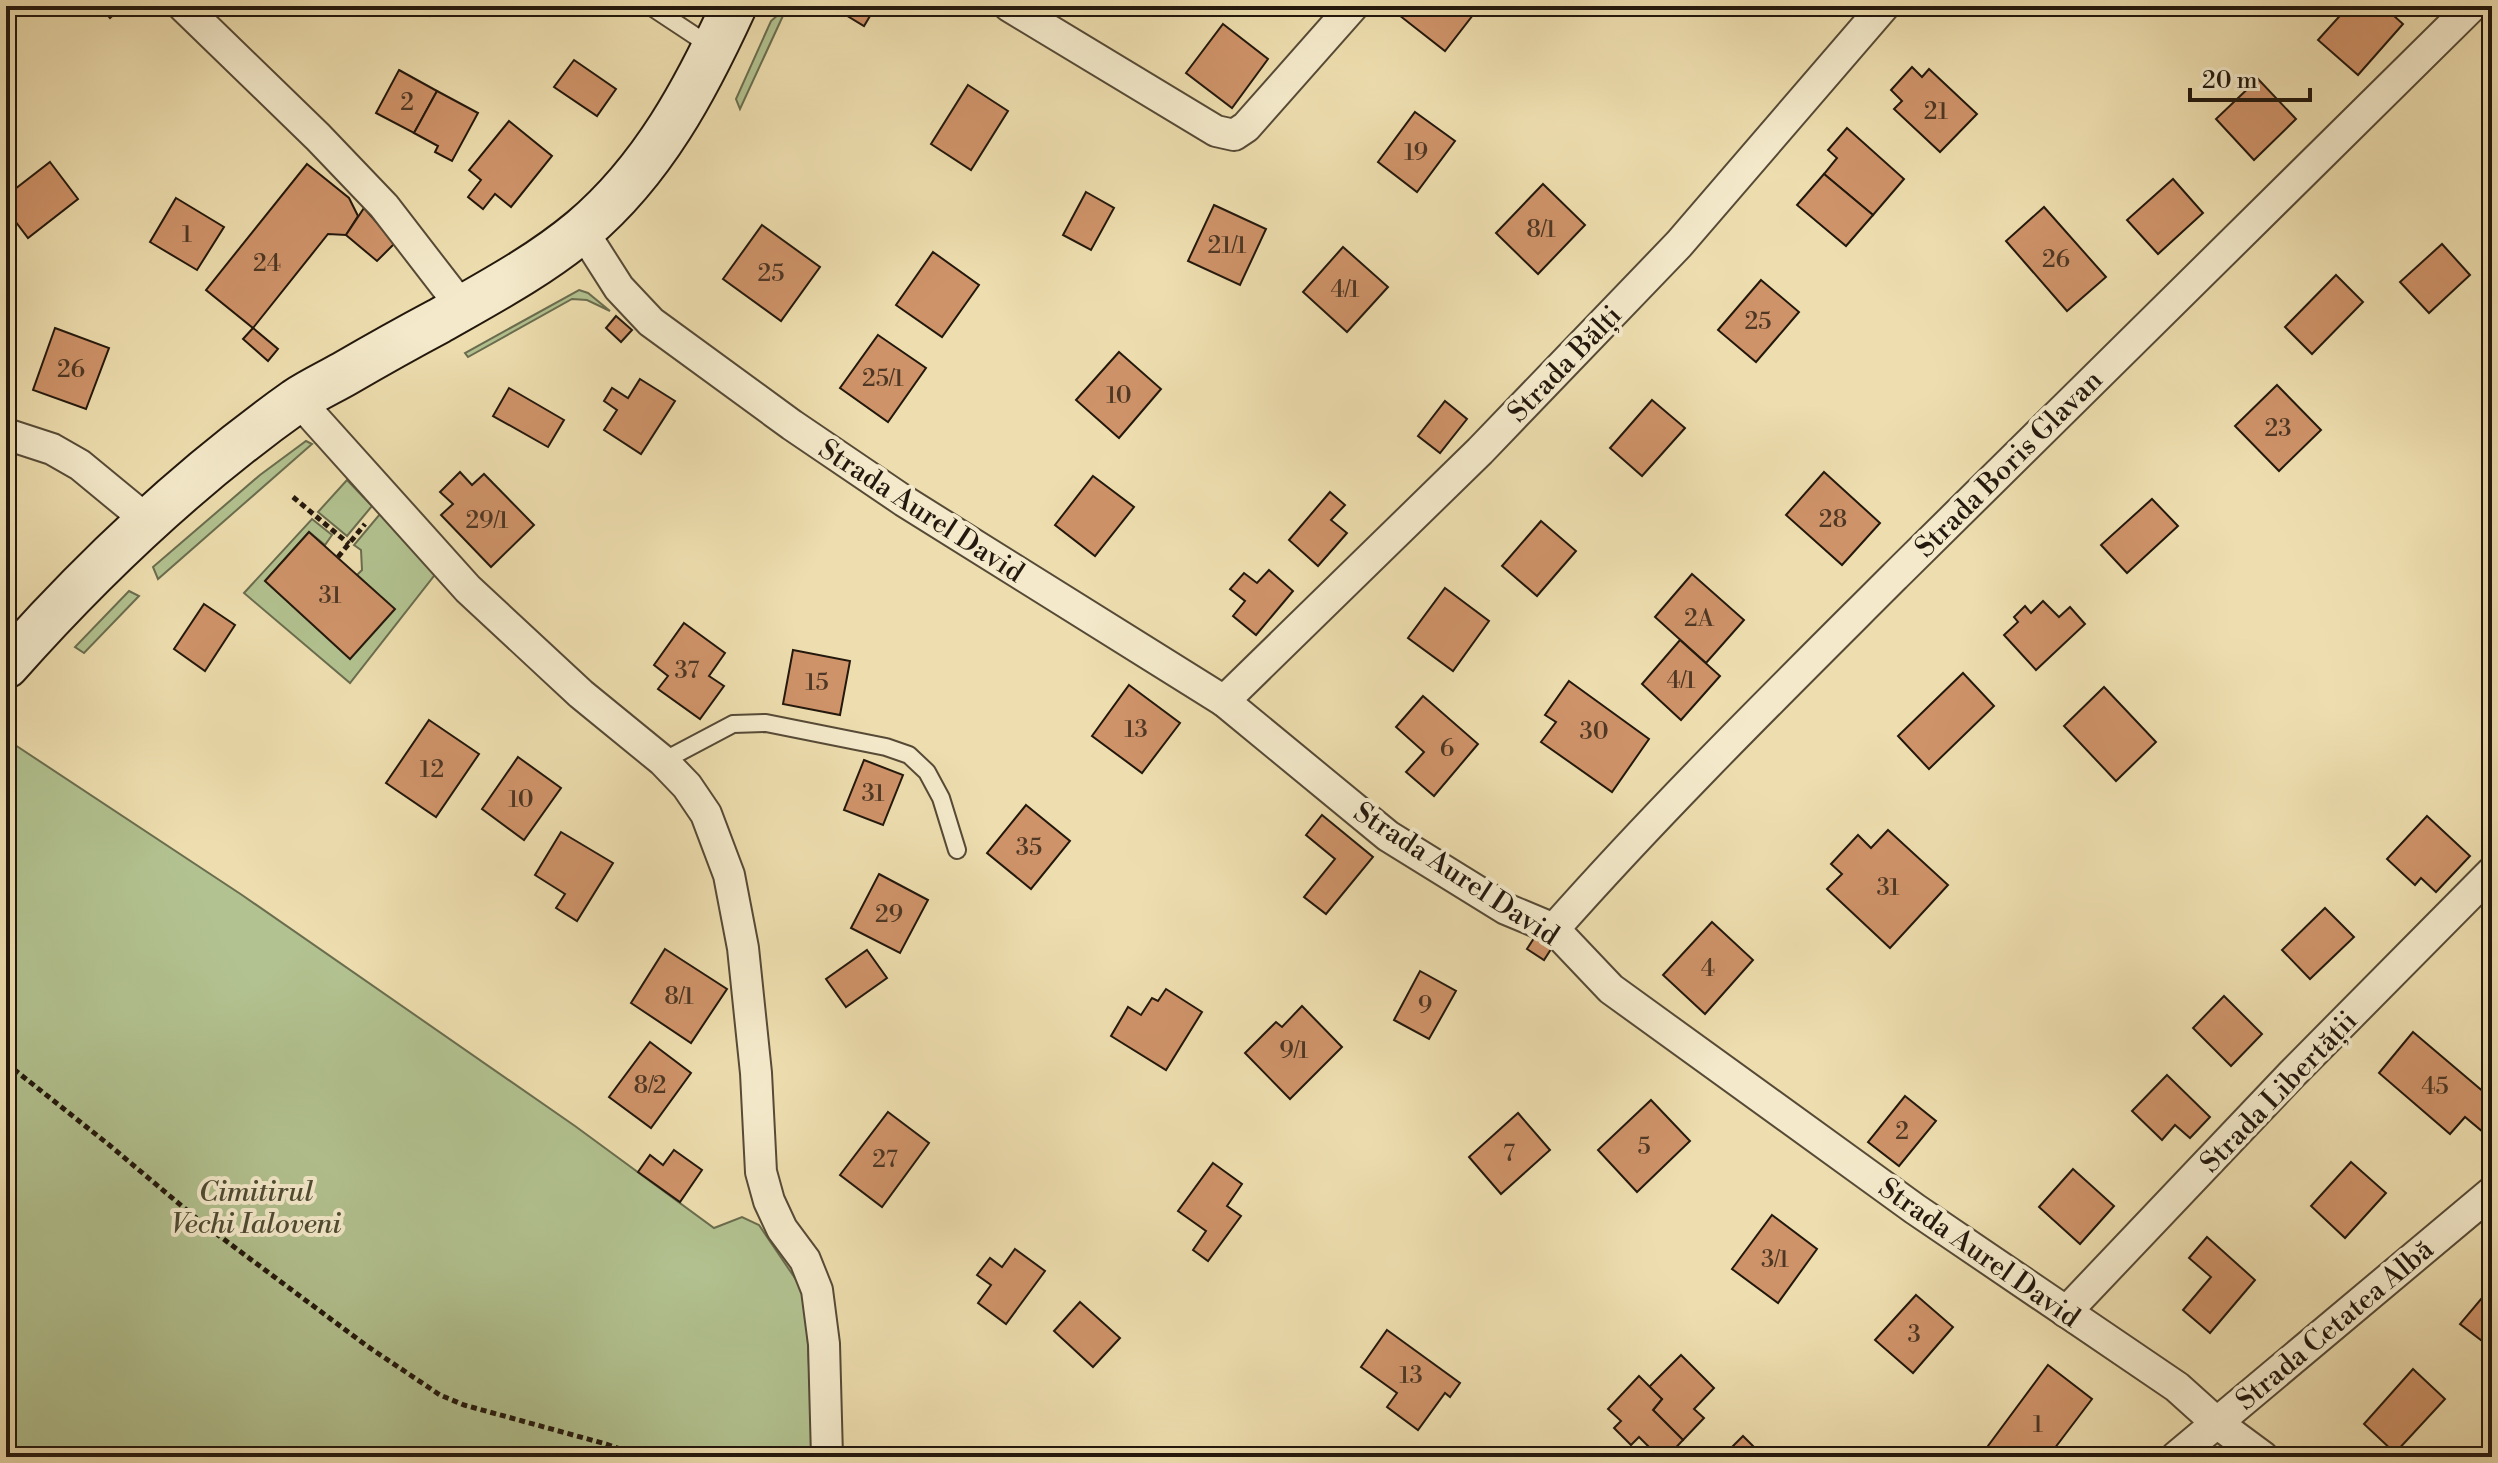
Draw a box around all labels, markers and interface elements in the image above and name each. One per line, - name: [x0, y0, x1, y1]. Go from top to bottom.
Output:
- scale bar: [2190, 52, 2310, 102]
- text: 20 m: [2202, 66, 2258, 96]
- house number: 2: [400, 88, 414, 118]
- house number: 21: [1924, 97, 1949, 127]
- house number: 19: [1404, 138, 1428, 168]
- house number: 8/1: [1526, 215, 1556, 245]
- house number: 1: [182, 220, 193, 250]
- house number: 21/1: [1207, 231, 1247, 261]
- house number: 26: [2042, 245, 2070, 275]
- house number: 24: [253, 249, 281, 279]
- house number: 25: [758, 259, 784, 289]
- house number: 4/1: [1330, 275, 1360, 305]
- street label: Strada Bălți: [1501, 298, 1630, 430]
- house number: 25: [1745, 307, 1771, 337]
- house number: 26: [57, 355, 85, 385]
- street label: Strada Boris Glavan: [1908, 363, 2110, 565]
- house number: 25/1: [862, 364, 905, 394]
- house number: 10: [1106, 381, 1132, 411]
- house number: 23: [2265, 414, 2291, 444]
- street label: Strada Aurel David: [812, 432, 1031, 591]
- house number: 28: [1819, 505, 1847, 535]
- house number: 29/1: [465, 506, 509, 536]
- house number: 31: [318, 581, 342, 611]
- house number: 2A: [1684, 604, 1715, 634]
- house number: 37: [675, 656, 699, 686]
- house number: 4/1: [1666, 666, 1696, 696]
- house number: 15: [805, 668, 829, 698]
- house number: 13: [1124, 715, 1148, 745]
- house number: 30: [1579, 717, 1609, 747]
- house number: 6: [1440, 734, 1454, 764]
- house number: 12: [420, 755, 444, 785]
- house number: 31: [861, 779, 885, 809]
- house number: 10: [508, 785, 534, 815]
- street label: Strada Aurel David: [1347, 795, 1566, 954]
- house number: 35: [1016, 833, 1042, 863]
- house number: 31: [1876, 873, 1900, 903]
- house number: 29: [875, 900, 903, 930]
- house number: 4: [1701, 954, 1715, 984]
- house number: 8/1: [664, 982, 694, 1012]
- house number: 9: [1418, 991, 1432, 1021]
- street label: Strada Libertății: [2193, 1004, 2365, 1180]
- house number: 9/1: [1279, 1036, 1309, 1066]
- house number: 8/2: [634, 1071, 666, 1101]
- house number: 45: [2421, 1072, 2449, 1102]
- house number: 2: [1895, 1117, 1909, 1147]
- house number: 5: [1637, 1132, 1651, 1162]
- house number: 7: [1503, 1139, 1515, 1169]
- house number: 27: [872, 1145, 898, 1175]
- street label: Strada Aurel David: [1872, 1171, 2087, 1336]
- park label: Cimitirul Vechi Ialoveni: [171, 1175, 341, 1242]
- street label: Strada Cetatea Albă: [2229, 1232, 2442, 1418]
- house number: 3/1: [1761, 1245, 1790, 1275]
- house number: 3: [1907, 1320, 1921, 1350]
- house number: 13: [1399, 1361, 1423, 1391]
- house number: 1: [2033, 1410, 2044, 1440]

